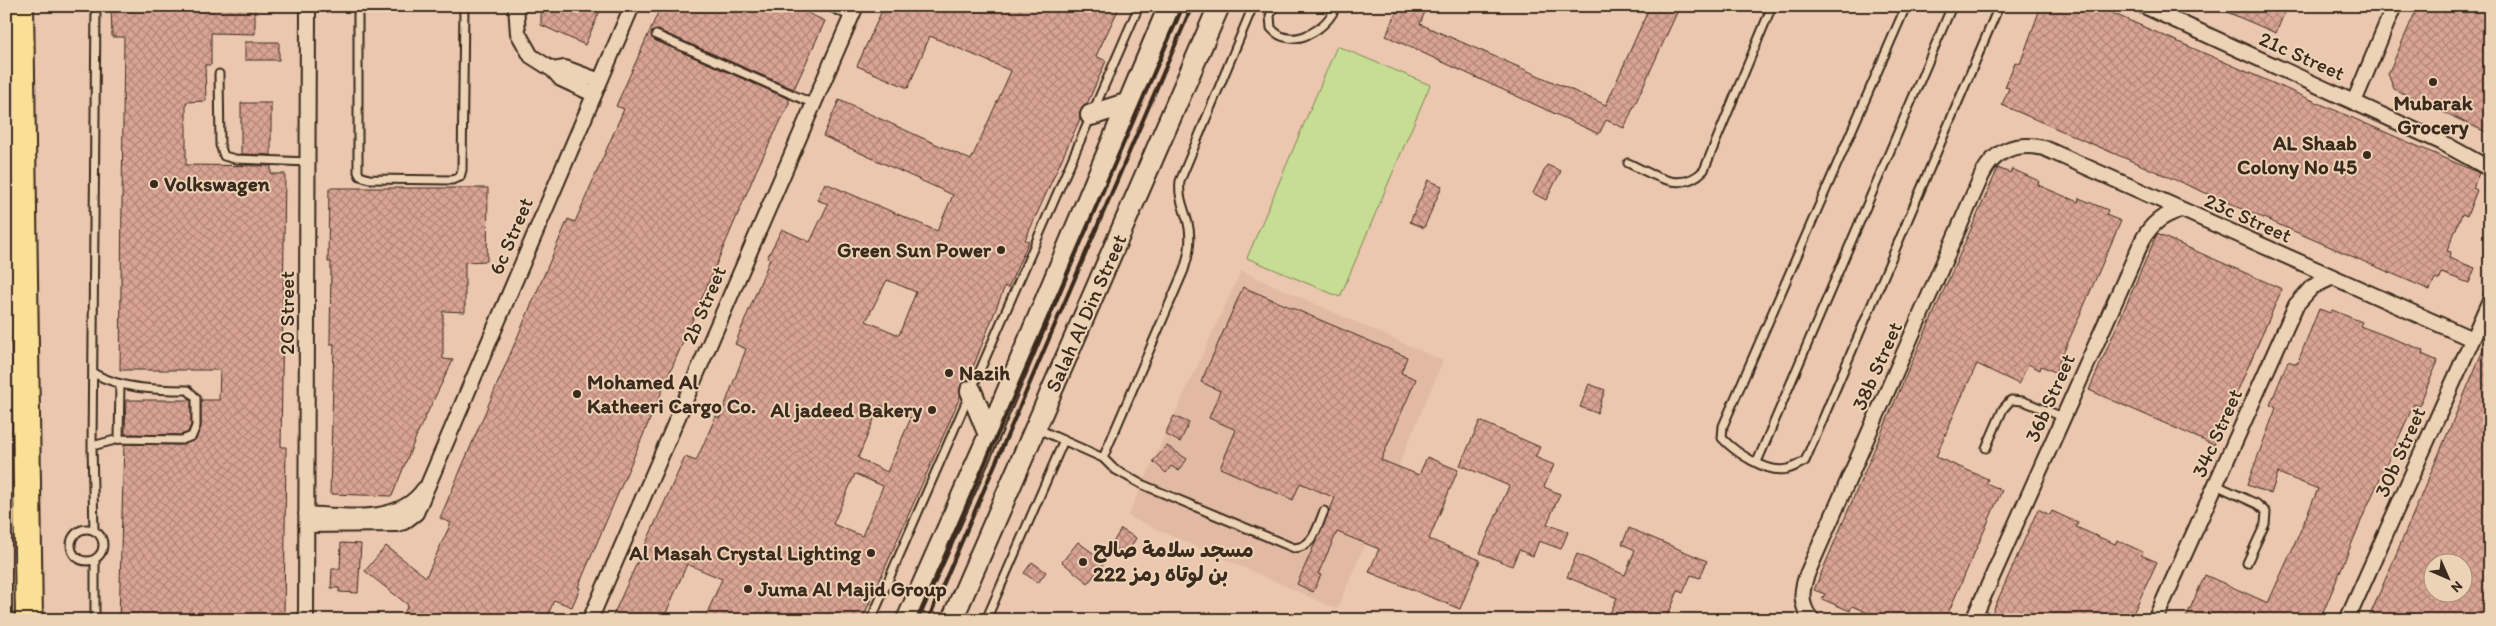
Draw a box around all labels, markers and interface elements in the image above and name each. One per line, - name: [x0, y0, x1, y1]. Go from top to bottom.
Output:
- street label: 21c Street: [2255, 26, 2349, 86]
- marker: Mubarak Grocery: [2427, 76, 2439, 88]
- place label: Mubarak Grocery: [2393, 90, 2474, 140]
- place label: AL Shaab Colony No 45: [2237, 130, 2357, 180]
- marker: AL Shaab Colony No 45: [2361, 149, 2373, 161]
- place label: Volkswagen: [164, 171, 270, 197]
- marker: Volkswagen: [148, 178, 160, 190]
- street label: 23c Street: [2201, 187, 2296, 248]
- street label: 6c Street: [483, 193, 538, 278]
- street label: Salah Al Din Street: [1039, 230, 1132, 396]
- place label: Green Sun Power: [837, 237, 992, 262]
- marker: Green Sun Power: [995, 244, 1007, 256]
- street label: 2b Street: [676, 262, 731, 348]
- street label: 20 Street: [274, 271, 299, 355]
- street label: 38b Street: [1846, 317, 1907, 414]
- street label: 36b Street: [2019, 350, 2080, 446]
- place label: Nazih: [959, 360, 1010, 385]
- marker: Nazih: [943, 367, 955, 379]
- place label: Mohamed Al Katheeri Cargo Co.: [587, 369, 756, 419]
- street label: 34c Street: [2186, 384, 2247, 481]
- marker: Mohamed Al Katheeri Cargo Co.: [571, 388, 583, 400]
- place label: Al jadeed Bakery: [770, 397, 922, 423]
- street label: 30b Street: [2369, 403, 2431, 501]
- marker: Al jadeed Bakery: [926, 404, 938, 416]
- place label: مسجد سلامة صالح بن لوتاه رمز 222: [1093, 537, 1254, 588]
- place label: Al Masah Crystal Lighting: [628, 540, 862, 566]
- marker: Al Masah Crystal Lighting: [865, 547, 877, 559]
- north arrow: [2424, 554, 2474, 604]
- marker: مسجد سلامة صالح بن لوتاه رمز 222: [1077, 556, 1089, 568]
- place label: Juma Al Majid Group: [757, 576, 947, 602]
- text: N: [2447, 577, 2466, 596]
- marker: Juma Al Majid Group: [742, 583, 754, 595]

